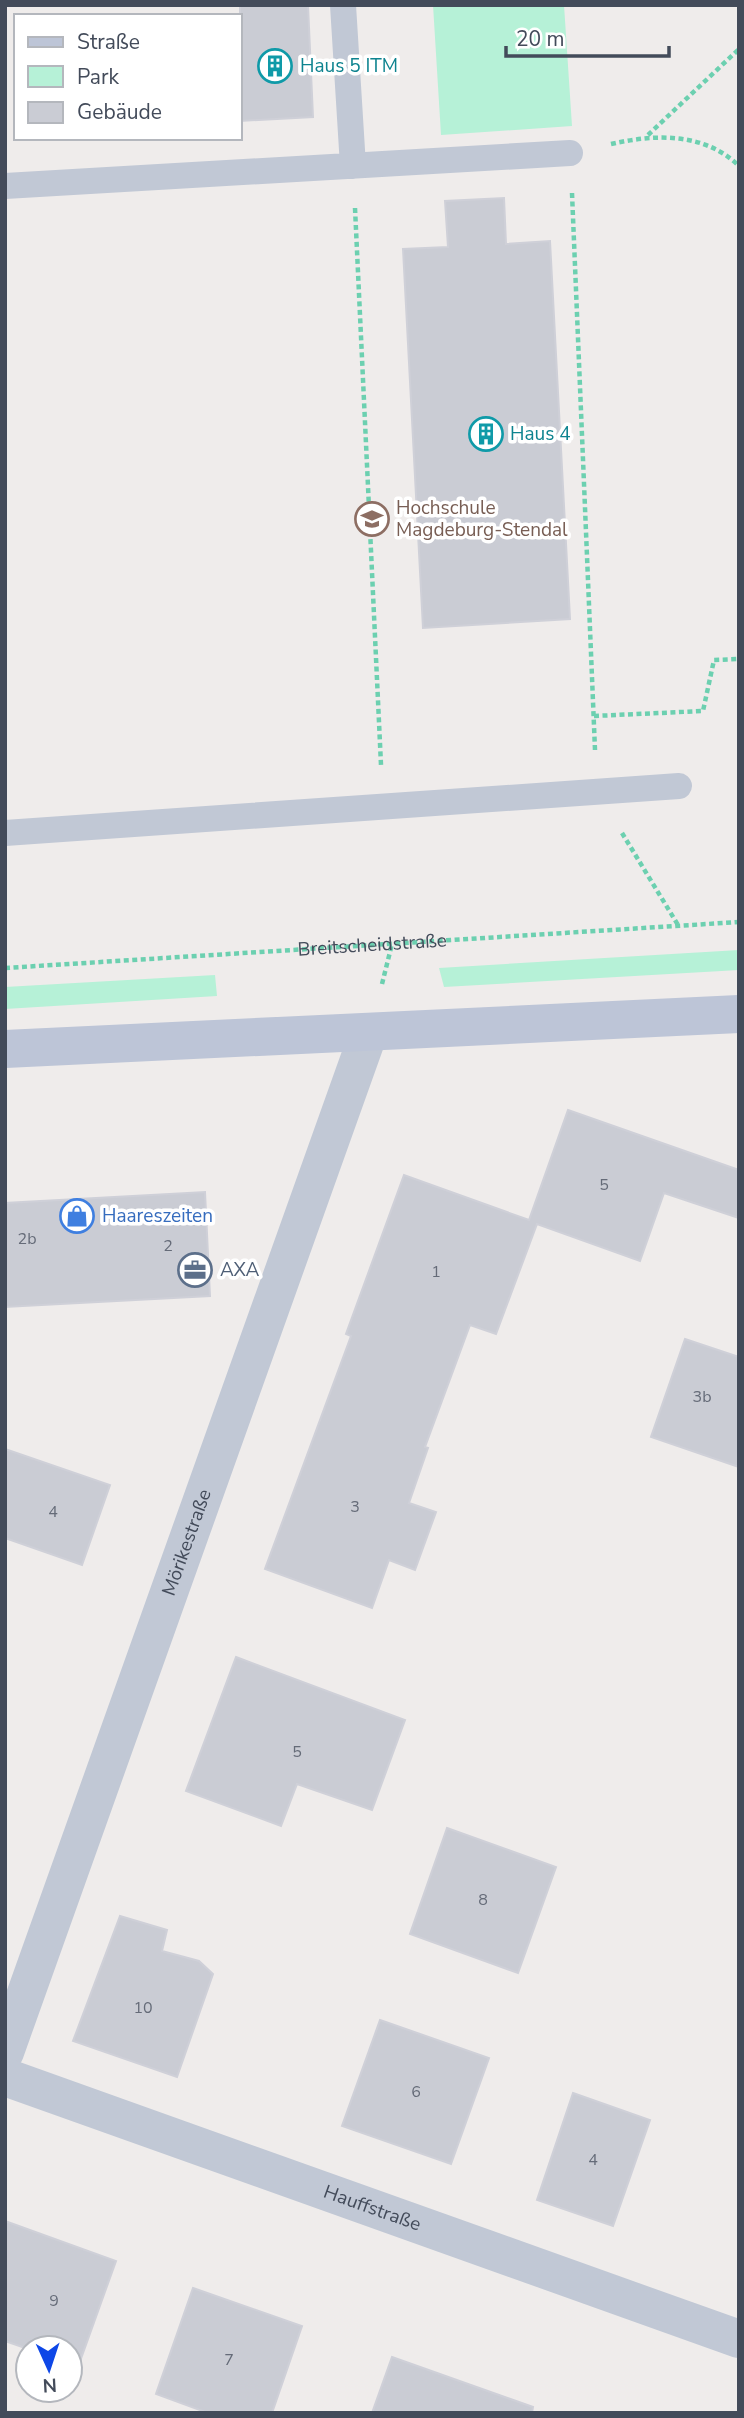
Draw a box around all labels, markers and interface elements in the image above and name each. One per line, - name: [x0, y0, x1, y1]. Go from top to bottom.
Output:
- legend: [14, 14, 242, 140]
- scale bar: [506, 14, 669, 58]
- text: 20 m: [516, 25, 565, 53]
- text: Straße: [77, 28, 140, 56]
- building icon: Haus 5 ITM: [256, 47, 294, 85]
- place label: Haus 5 ITM: [300, 53, 398, 79]
- text: Park: [77, 63, 119, 91]
- text: Gebäude: [77, 98, 162, 126]
- building icon: Haus 4: [467, 415, 505, 453]
- place label: Haus 4: [510, 421, 571, 447]
- place label: Hochschule Magdeburg-Stendal: [396, 495, 568, 543]
- school or university icon: Hochschule Magdeburg-Stendal: [353, 500, 391, 538]
- street label: Breitscheidstraße: [297, 927, 448, 963]
- house number: 5: [599, 1174, 609, 1196]
- shop icon: Haareszeiten: [58, 1197, 96, 1235]
- place label: Haareszeiten: [102, 1203, 213, 1229]
- house number: 2b: [18, 1228, 36, 1250]
- house number: 2: [163, 1235, 173, 1257]
- office icon: AXA: [176, 1251, 214, 1289]
- place label: AXA: [220, 1257, 260, 1283]
- house number: 1: [431, 1261, 441, 1283]
- house number: 3b: [693, 1386, 711, 1408]
- street label: Mörikestraße: [156, 1485, 218, 1599]
- house number: 3: [350, 1496, 360, 1518]
- house number: 4: [48, 1501, 58, 1523]
- house number: 5: [292, 1741, 302, 1763]
- house number: 8: [478, 1889, 488, 1911]
- house number: 10: [133, 1997, 153, 2019]
- house number: 6: [411, 2081, 421, 2103]
- house number: 4: [588, 2149, 598, 2171]
- street label: Hauffstraße: [320, 2179, 425, 2237]
- house number: 9: [49, 2290, 59, 2312]
- north arrow: [14, 2334, 84, 2404]
- house number: 7: [224, 2349, 234, 2371]
- text: N: [42, 2372, 58, 2398]

